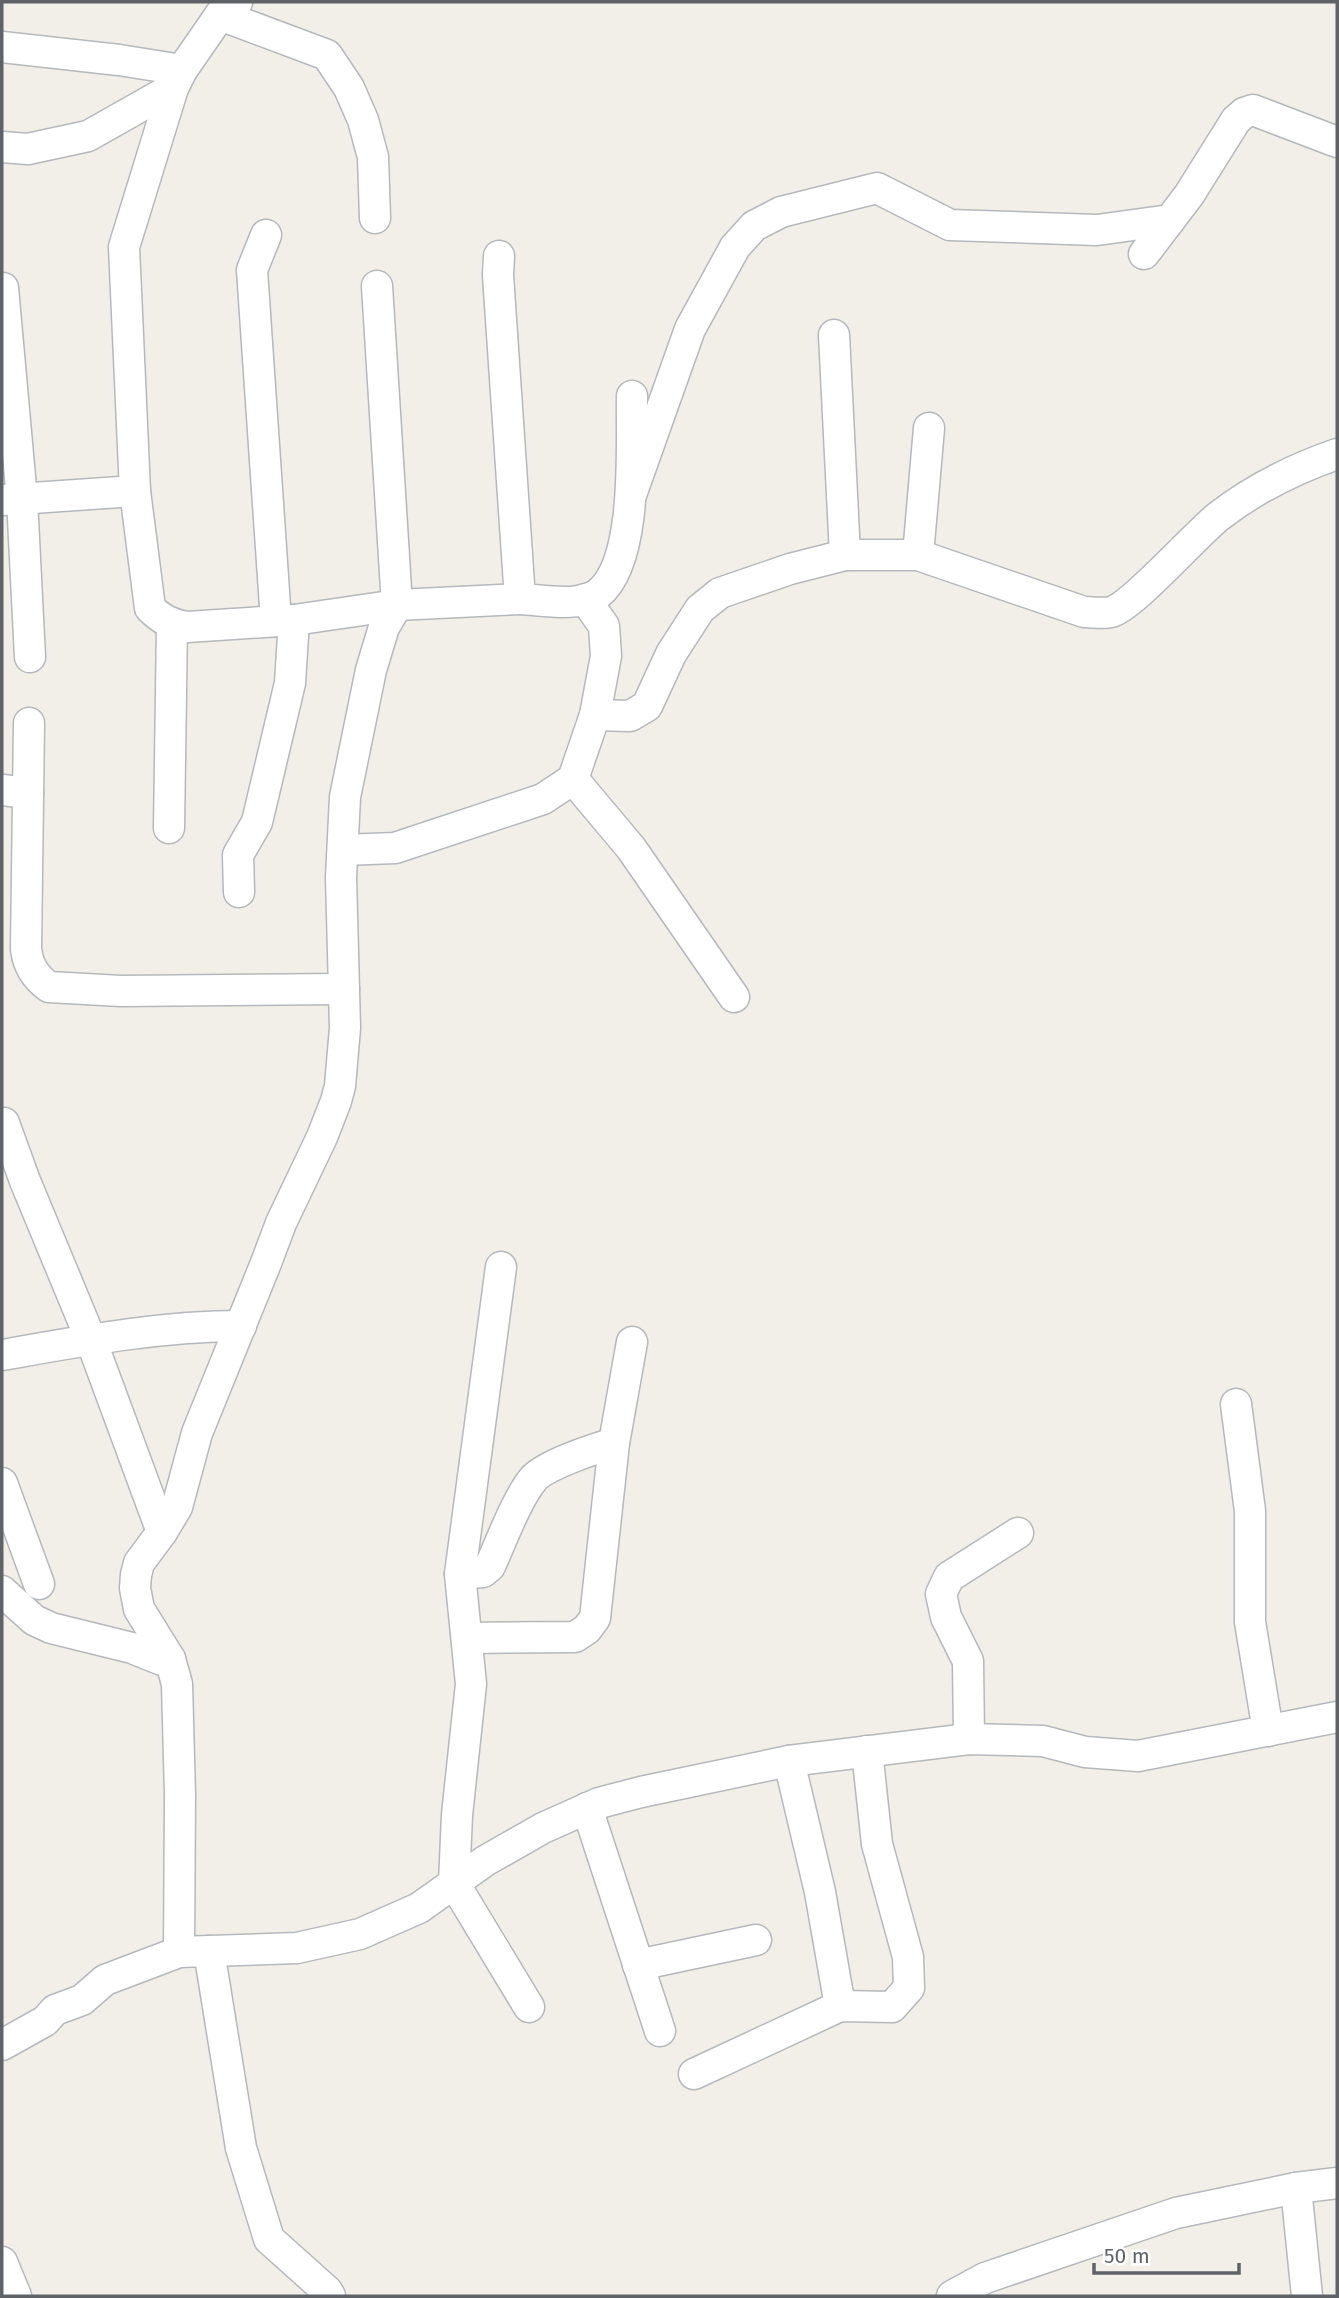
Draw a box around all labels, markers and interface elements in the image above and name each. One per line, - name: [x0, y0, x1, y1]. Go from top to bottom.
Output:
- scale bar: [1094, 2232, 1239, 2276]
- text: 50 m: [1104, 2243, 1150, 2269]

